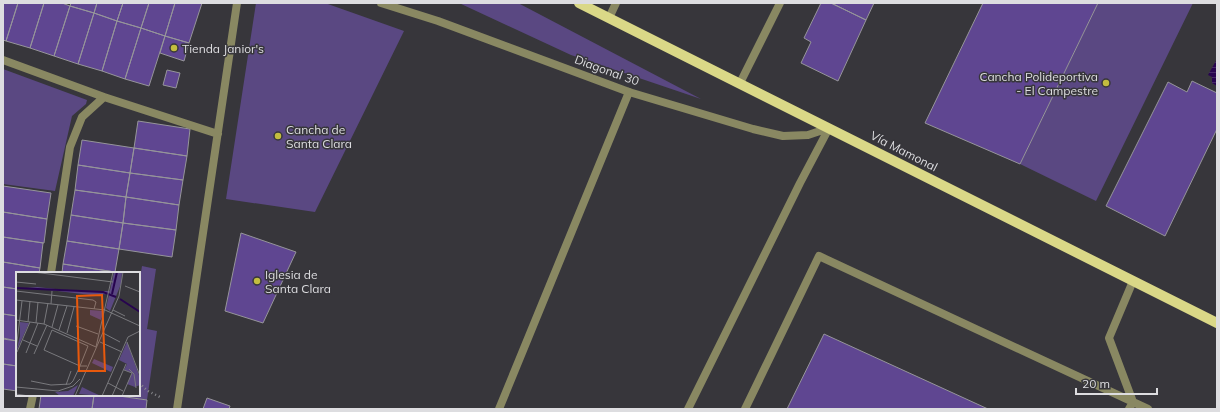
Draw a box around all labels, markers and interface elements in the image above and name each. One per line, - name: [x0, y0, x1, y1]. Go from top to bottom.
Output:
- place label: Tienda Janior's: [182, 41, 264, 56]
- marker: Tienda Janior's: [169, 43, 179, 53]
- street label: Diagonal 30: [573, 51, 641, 89]
- place label: Cancha Polideportiva - El Campestre: [979, 69, 1098, 98]
- marker: Cancha Polideportiva - El Campestre: [1101, 78, 1111, 88]
- place label: Cancha de Santa Clara: [286, 122, 352, 151]
- street label: Vía Mamonal: [868, 128, 940, 174]
- marker: Cancha de Santa Clara: [273, 131, 283, 141]
- place label: Iglesia de Santa Clara: [265, 267, 331, 296]
- inset map: [16, 272, 140, 396]
- marker: Iglesia de Santa Clara: [252, 276, 262, 286]
- scale bar: [1076, 370, 1157, 396]
- text: 20 m: [1082, 376, 1110, 391]

